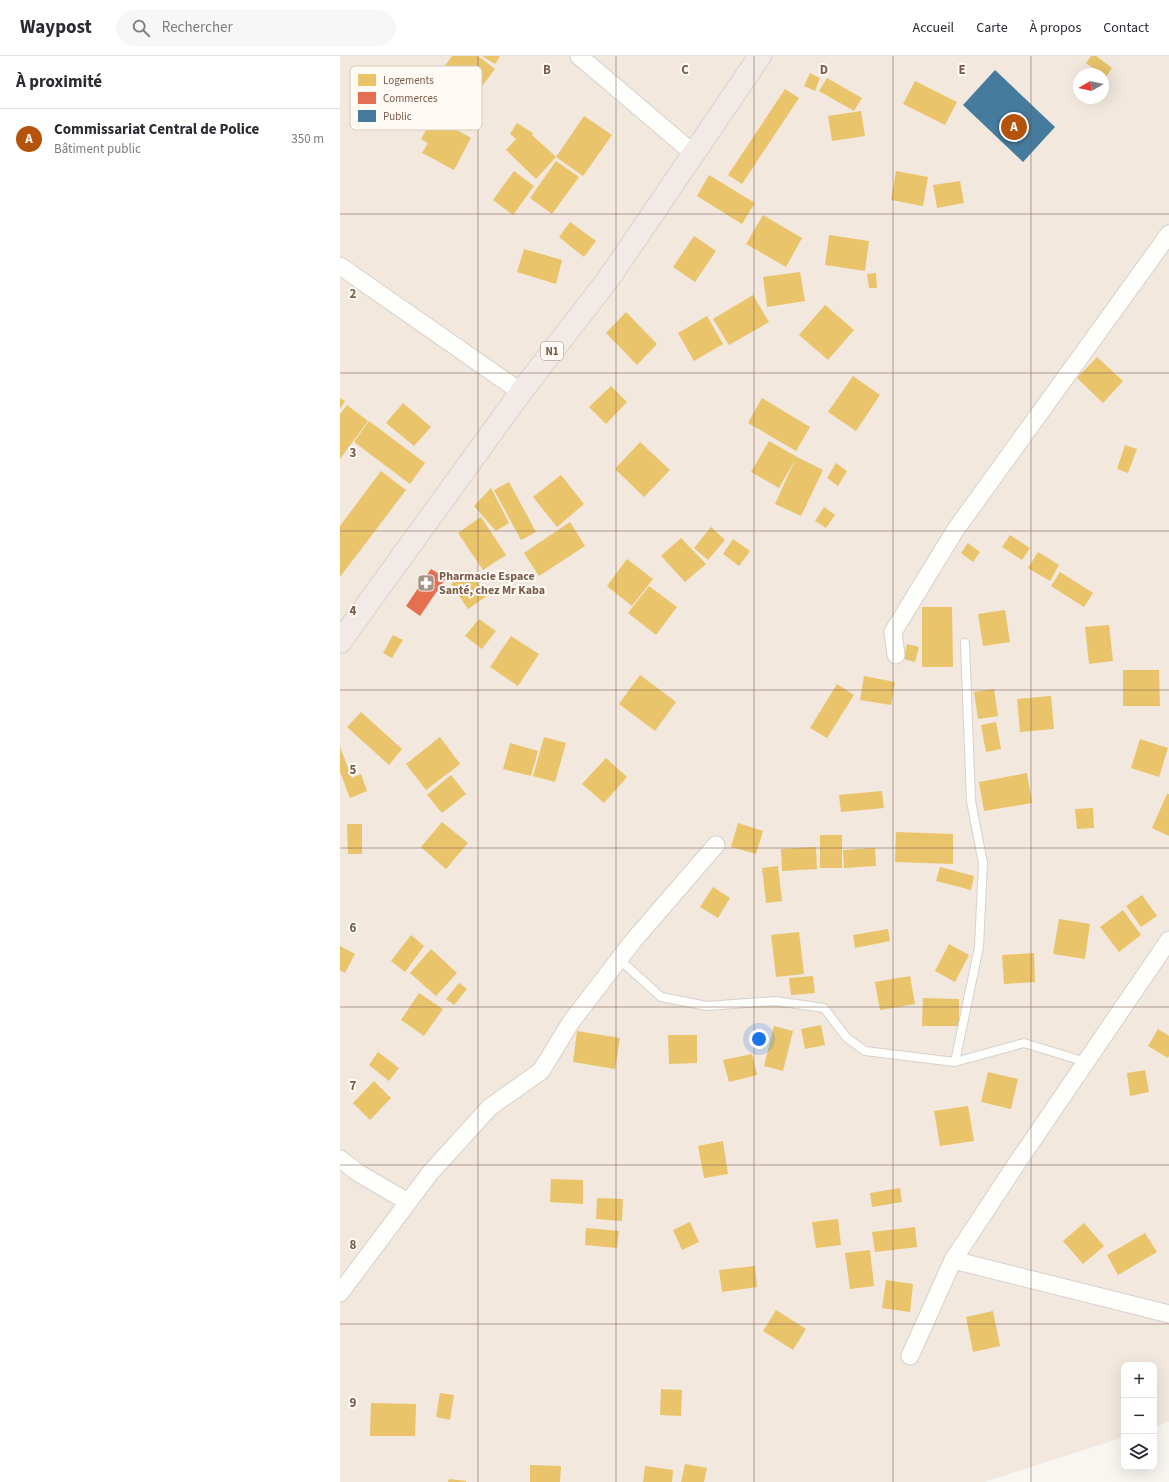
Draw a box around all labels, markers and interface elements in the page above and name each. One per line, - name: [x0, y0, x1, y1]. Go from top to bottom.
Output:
- search box: [116, 10, 396, 46]
- text: Waypost: [20, 14, 92, 41]
- icon: search: [130, 17, 152, 39]
- text: Rechercher: [162, 17, 233, 38]
- text: Accueil: [913, 18, 954, 38]
- text: Carte: [976, 18, 1008, 38]
- text: À propos: [1030, 18, 1081, 38]
- text: Contact: [1103, 18, 1149, 38]
- text: B: [543, 61, 551, 79]
- text: C: [681, 61, 689, 79]
- text: D: [820, 61, 828, 79]
- text: E: [958, 61, 966, 79]
- legend: [350, 66, 482, 130]
- north arrow: [1073, 68, 1109, 104]
- text: À proximité: [16, 70, 102, 94]
- text: Logements: [383, 73, 434, 88]
- text: Commerces: [383, 91, 438, 106]
- text: Public: [383, 109, 412, 124]
- pin: A: [1001, 112, 1027, 142]
- text: Commissariat Central de Police: [54, 119, 259, 140]
- text: A: [25, 130, 33, 148]
- text: 350 m: [291, 130, 324, 148]
- text: Bâtiment public: [54, 140, 141, 158]
- text: 2: [350, 285, 357, 303]
- road number: N1: [541, 342, 563, 360]
- text: 3: [350, 444, 357, 462]
- place label: Pharmacie Espace Santé, chez Mr Kaba: [439, 568, 545, 599]
- pharmacy icon: Pharmacie Espace Santé, chez Mr Kaba: [416, 573, 436, 593]
- text: 4: [350, 602, 357, 620]
- text: 5: [350, 761, 357, 779]
- text: 6: [350, 919, 357, 937]
- your location: [749, 1029, 769, 1049]
- text: 7: [350, 1077, 357, 1095]
- text: 8: [350, 1236, 357, 1254]
- map controls: [1121, 1362, 1157, 1470]
- button: +: [1121, 1362, 1157, 1398]
- text: 9: [350, 1394, 357, 1412]
- button: −: [1121, 1398, 1157, 1434]
- button: layers: [1121, 1434, 1157, 1470]

